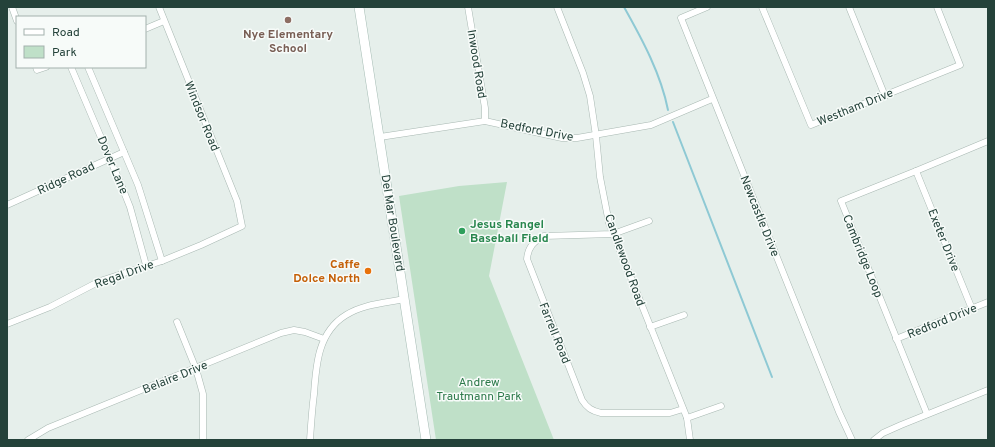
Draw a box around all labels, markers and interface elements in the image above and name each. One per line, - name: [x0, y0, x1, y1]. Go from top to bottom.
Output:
- marker: Nye Elementary School: [283, 15, 293, 25]
- legend: [16, 16, 146, 68]
- text: Road: [52, 25, 80, 41]
- place label: Nye Elementary School: [243, 27, 333, 57]
- street label: Inwood Road: [463, 29, 489, 100]
- text: Park: [52, 45, 77, 61]
- street label: Windsor Road: [180, 79, 222, 154]
- street label: Westham Drive: [815, 85, 896, 130]
- street label: Bedford Drive: [499, 116, 575, 146]
- street label: Dover Lane: [93, 134, 131, 197]
- street label: Ridge Road: [35, 159, 98, 199]
- street label: Newcastle Drive: [736, 173, 783, 259]
- street label: Del Mar Boulevard: [376, 174, 408, 273]
- street label: Exeter Drive: [923, 207, 963, 274]
- street label: Candlewood Road: [600, 212, 648, 309]
- street label: Cambridge Loop: [838, 212, 886, 301]
- place label: Jesus Rangel Baseball Field: [470, 217, 549, 247]
- marker: Jesus Rangel Baseball Field: [457, 226, 467, 236]
- street label: Regal Drive: [93, 257, 156, 293]
- place label: Caffe Dolce North: [293, 257, 360, 287]
- marker: Caffe Dolce North: [363, 266, 373, 276]
- street label: Farrell Road: [535, 300, 574, 366]
- street label: Redford Drive: [905, 301, 980, 343]
- street label: Belaire Drive: [140, 358, 210, 398]
- park label: Andrew Trautmann Park: [436, 375, 522, 405]

